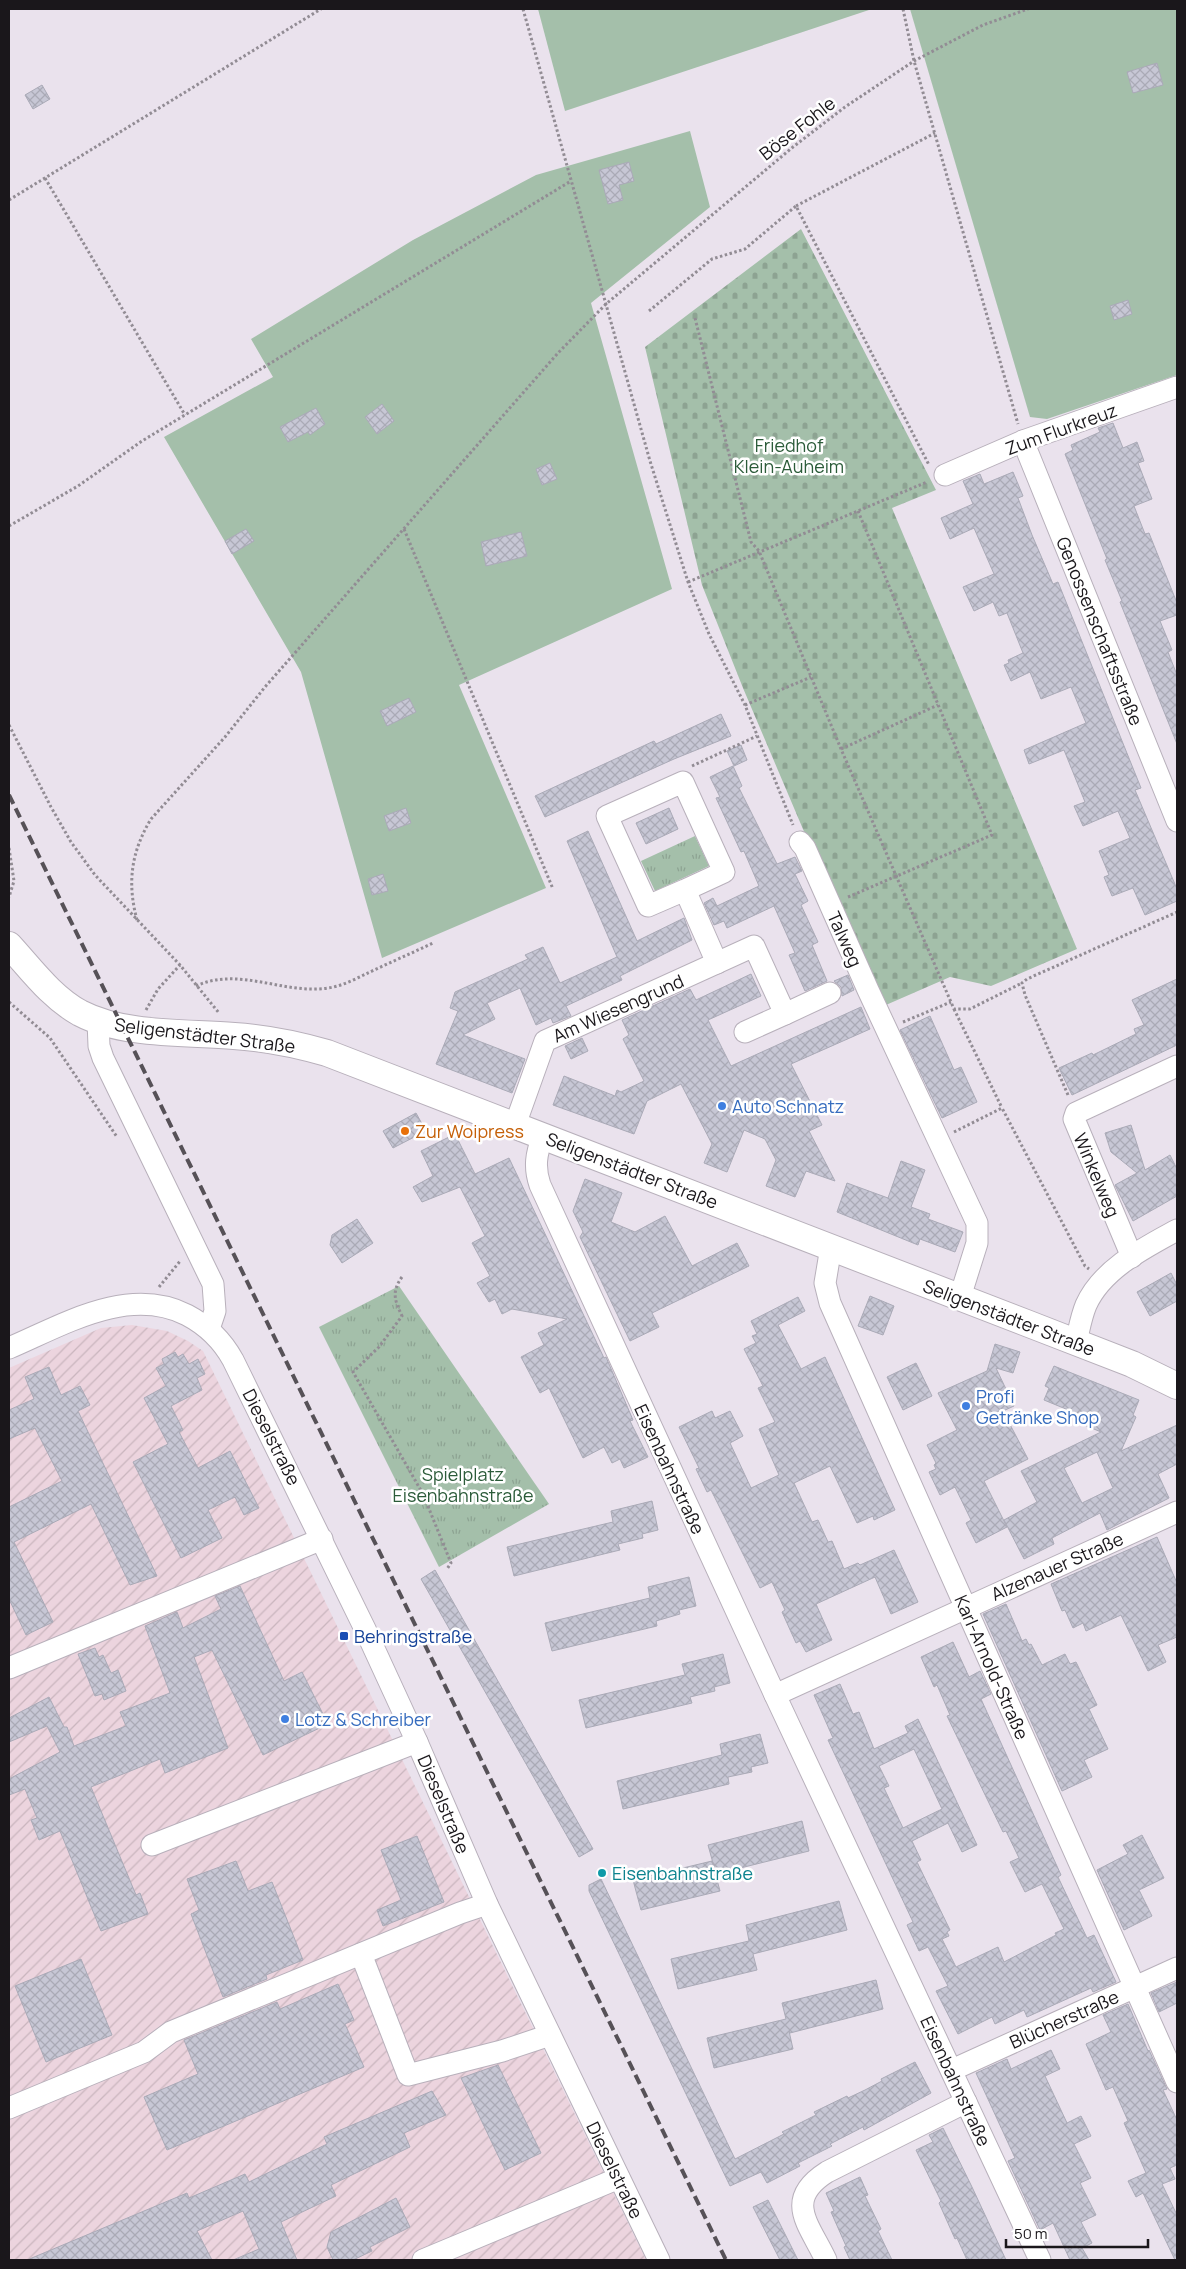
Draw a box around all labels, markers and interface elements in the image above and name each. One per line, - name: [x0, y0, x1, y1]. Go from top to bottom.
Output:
- street label: Böse Fohle: [754, 91, 840, 165]
- street label: Zum Flurkreuz: [1002, 398, 1120, 460]
- park label: Friedhof Klein-Auheim: [734, 433, 844, 478]
- street label: Genossenschaftsstraße: [1051, 533, 1149, 729]
- street label: Talweg: [822, 907, 868, 971]
- street label: Am Wiesengrund: [549, 968, 687, 1048]
- street label: Seligenstädter Straße: [113, 1012, 297, 1058]
- place label: Auto Schnatz: [732, 1094, 844, 1118]
- marker: Auto Schnatz: [716, 1100, 728, 1112]
- place label: Zur Woipress: [415, 1119, 524, 1143]
- marker: Zur Woipress: [399, 1125, 411, 1137]
- street label: Seligenstädter Straße: [543, 1126, 721, 1214]
- street label: Winkelweg: [1068, 1129, 1126, 1221]
- street label: Seligenstädter Straße: [920, 1273, 1098, 1361]
- place label: Profi Getränke Shop: [976, 1384, 1099, 1429]
- street label: Dieselstraße: [237, 1385, 307, 1489]
- street label: Eisenbahnstraße: [629, 1400, 711, 1538]
- marker: Profi Getränke Shop: [960, 1400, 972, 1412]
- park label: Spielplatz Eisenbahnstraße: [393, 1462, 533, 1507]
- street label: Alzenauer Straße: [987, 1526, 1127, 1606]
- street label: Karl-Arnold-Straße: [949, 1591, 1035, 1743]
- place label: Behringstraße: [354, 1624, 472, 1648]
- marker: Behringstraße: [338, 1630, 350, 1642]
- place label: Lotz & Schreiber: [295, 1707, 431, 1731]
- marker: Lotz & Schreiber: [279, 1713, 291, 1725]
- street label: Dieselstraße: [412, 1751, 476, 1857]
- place label: Eisenbahnstraße: [612, 1861, 753, 1885]
- marker: Eisenbahnstraße: [596, 1867, 608, 1879]
- street label: Blücherstraße: [1006, 1984, 1122, 2054]
- street label: Eisenbahnstraße: [915, 2012, 997, 2150]
- street label: Dieselstraße: [581, 2118, 649, 2222]
- scale bar: [1006, 2216, 1148, 2248]
- text: 50 m: [1014, 2223, 1048, 2244]

